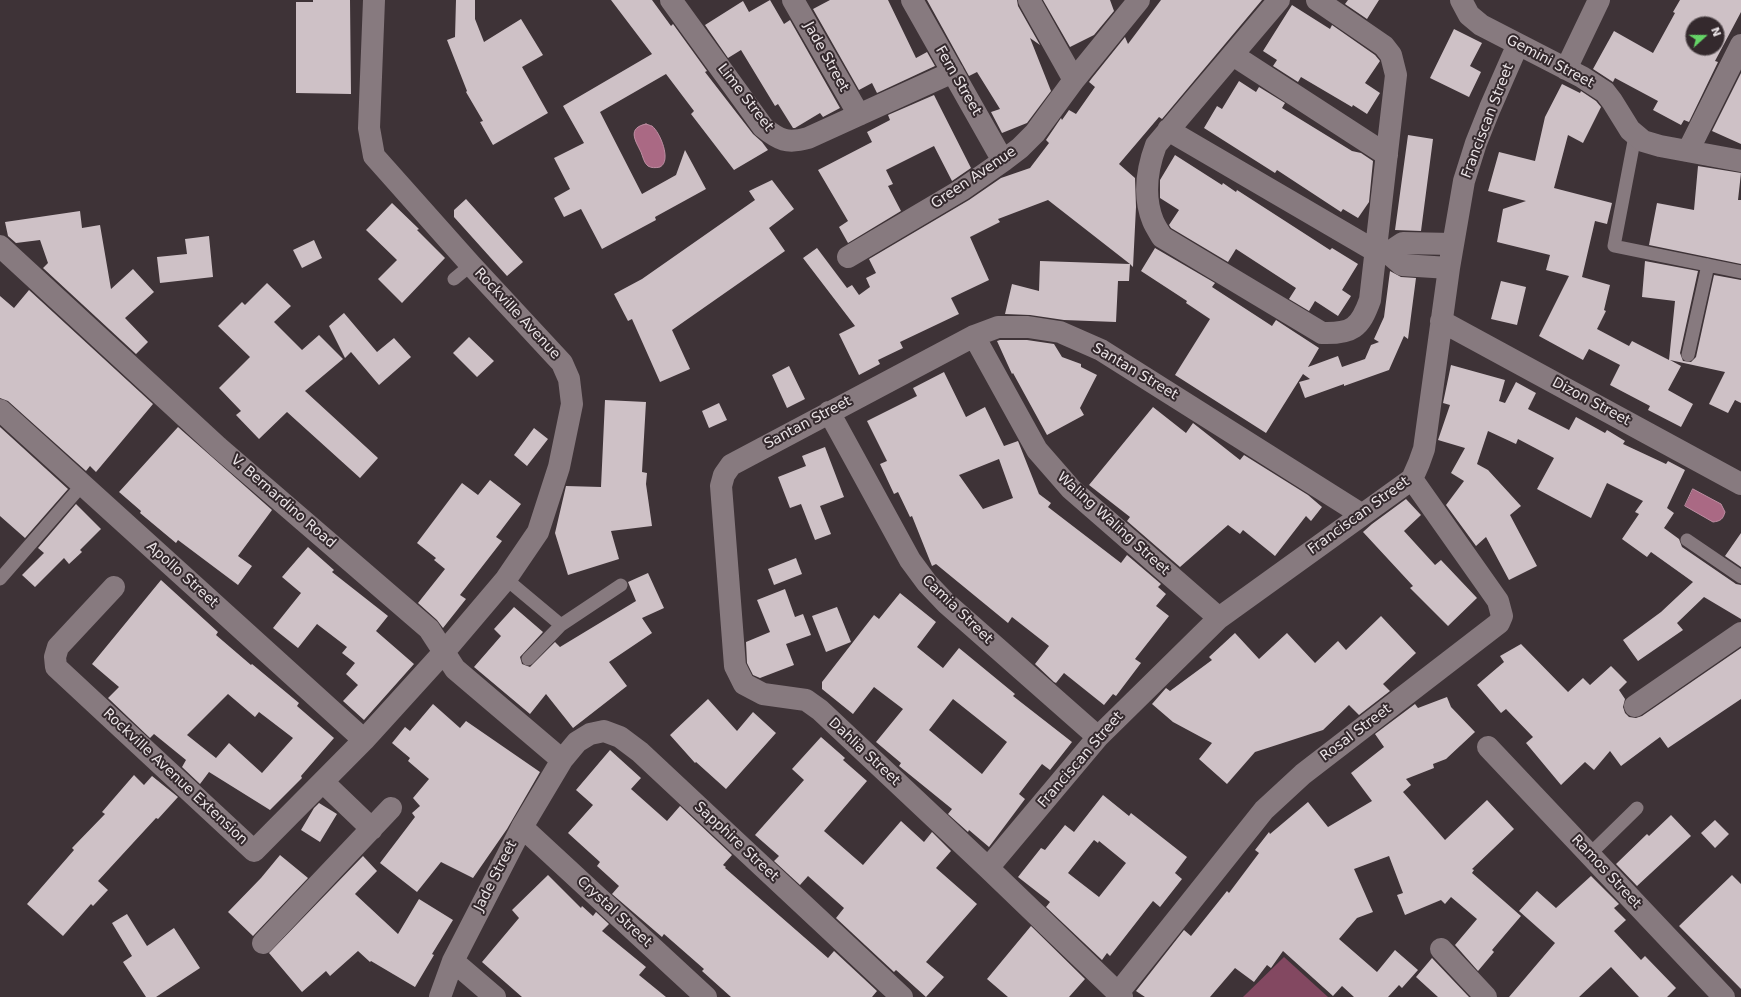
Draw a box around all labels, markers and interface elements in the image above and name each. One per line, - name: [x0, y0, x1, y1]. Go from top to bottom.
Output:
- north arrow: [1685, 16, 1725, 56]
- street label: Jade Street: [800, 19, 852, 95]
- text: N: [1708, 25, 1723, 39]
- street label: Gemini Street: [1503, 32, 1597, 92]
- street label: Fern Street: [931, 43, 985, 119]
- street label: Lime Street: [713, 61, 777, 135]
- street label: Franciscan Street: [1458, 61, 1518, 181]
- street label: Green Avenue: [928, 143, 1020, 213]
- street label: Rockville Avenue: [470, 265, 564, 363]
- street label: Santan Street: [1089, 340, 1181, 404]
- street label: Dizon Street: [1549, 374, 1633, 430]
- street label: Santan Street: [762, 393, 854, 453]
- street label: V. Bernardino Road: [227, 452, 339, 552]
- street label: Waling Waling Street: [1053, 469, 1173, 579]
- street label: Franciscan Street: [1305, 474, 1413, 558]
- street label: Apollo Street: [143, 539, 221, 611]
- street label: Camia Street: [918, 572, 996, 648]
- street label: Rosal Street: [1317, 701, 1395, 765]
- street label: Rockville Avenue Extension: [99, 705, 251, 849]
- street label: Franciscan Street: [1035, 709, 1127, 811]
- street label: Dahlia Street: [825, 715, 903, 789]
- street label: Sapphire Street: [690, 799, 782, 885]
- street label: Ramos Street: [1568, 832, 1644, 912]
- street label: Jade Street: [471, 838, 521, 914]
- street label: Crystal Street: [573, 873, 655, 951]

